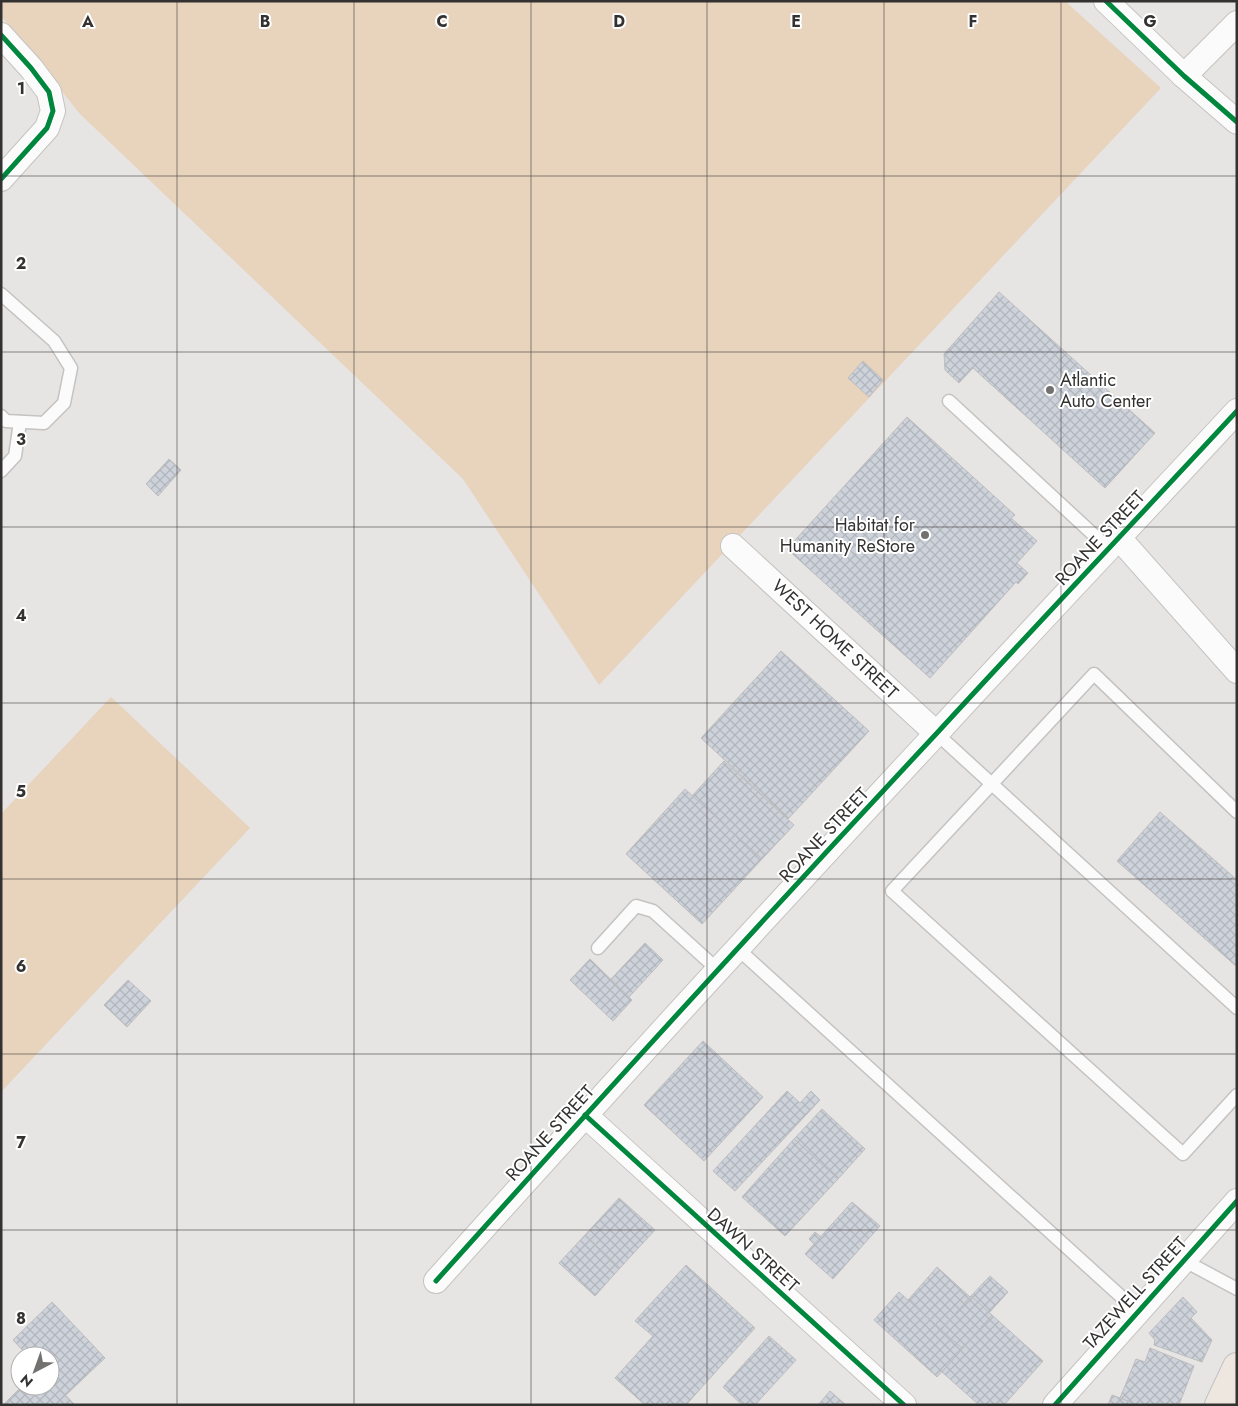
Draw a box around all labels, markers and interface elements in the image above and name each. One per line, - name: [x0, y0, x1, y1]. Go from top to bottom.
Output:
- text: A: [81, 10, 94, 33]
- text: B: [260, 10, 270, 33]
- text: C: [436, 10, 448, 33]
- text: D: [613, 10, 625, 33]
- text: E: [791, 10, 801, 33]
- text: F: [969, 10, 977, 33]
- text: G: [1143, 10, 1157, 33]
- text: 1: [17, 77, 25, 100]
- text: 2: [16, 252, 26, 275]
- place label: Atlantic Auto Center: [1060, 367, 1152, 414]
- marker: Atlantic Auto Center: [1044, 384, 1056, 396]
- text: 3: [16, 428, 26, 451]
- street label: ROANE STREET: [1049, 484, 1151, 591]
- place label: Habitat for Humanity ReStore: [780, 512, 916, 559]
- marker: Habitat for Humanity ReStore: [919, 529, 931, 541]
- street label: WEST HOME STREET: [766, 573, 905, 705]
- text: 4: [15, 604, 27, 627]
- text: 5: [16, 780, 26, 803]
- street label: ROANE STREET: [773, 781, 875, 888]
- text: 6: [16, 955, 26, 978]
- street label: ROANE STREET: [500, 1079, 601, 1187]
- text: 7: [16, 1131, 26, 1154]
- street label: DAWN STREET: [701, 1202, 805, 1299]
- street label: TAZEWELL STREET: [1077, 1230, 1193, 1355]
- text: 8: [16, 1307, 26, 1330]
- north arrow: [10, 1346, 60, 1396]
- text: N: [16, 1370, 37, 1392]

